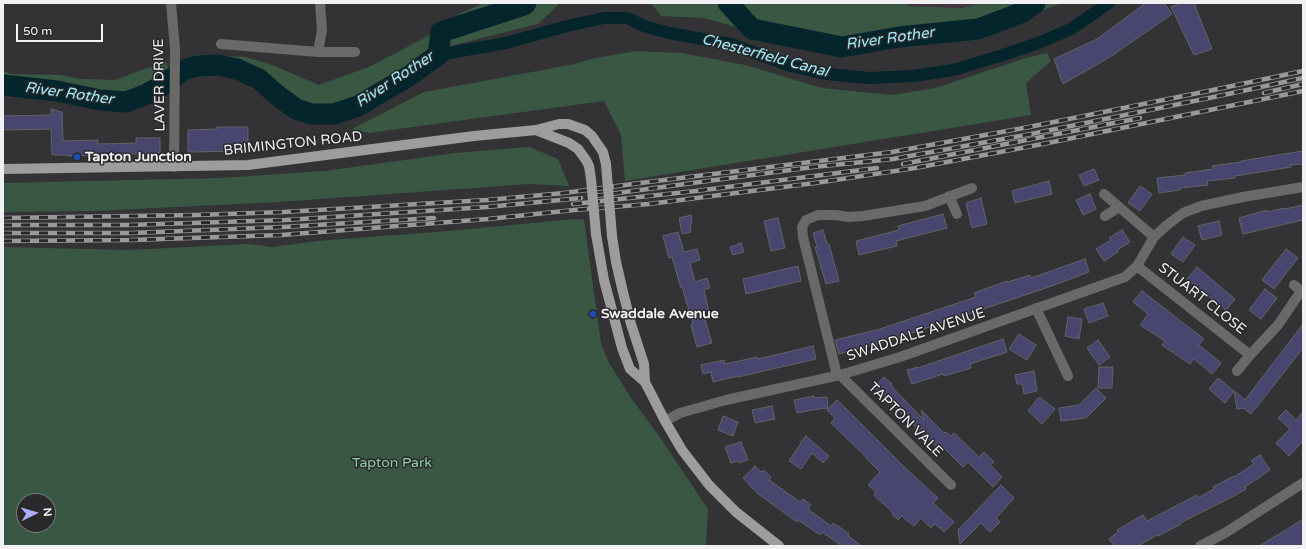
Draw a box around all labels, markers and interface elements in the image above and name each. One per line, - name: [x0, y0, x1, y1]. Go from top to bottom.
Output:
- scale bar: [18, 16, 105, 42]
- text: 50 m: [23, 24, 52, 38]
- water label: River Rother: [845, 24, 935, 54]
- water label: Chesterfield Canal: [700, 30, 830, 82]
- street label: LAVER DRIVE: [151, 38, 169, 132]
- water label: River Rother: [353, 48, 437, 112]
- water label: River Rother: [24, 79, 114, 109]
- street label: BRIMINGTON ROAD: [223, 128, 363, 160]
- place label: Tapton Junction: [85, 149, 192, 165]
- marker: Tapton Junction: [72, 152, 82, 162]
- street label: STUART CLOSE: [1155, 260, 1249, 338]
- street label: SWADDALE AVENUE: [845, 305, 987, 365]
- place label: Swaddale Avenue: [601, 306, 719, 322]
- marker: Swaddale Avenue: [588, 309, 598, 319]
- street label: TAPTON VALE: [864, 379, 946, 461]
- park label: Tapton Park: [352, 455, 432, 471]
- north arrow: [16, 493, 56, 533]
- text: N: [41, 507, 54, 517]

